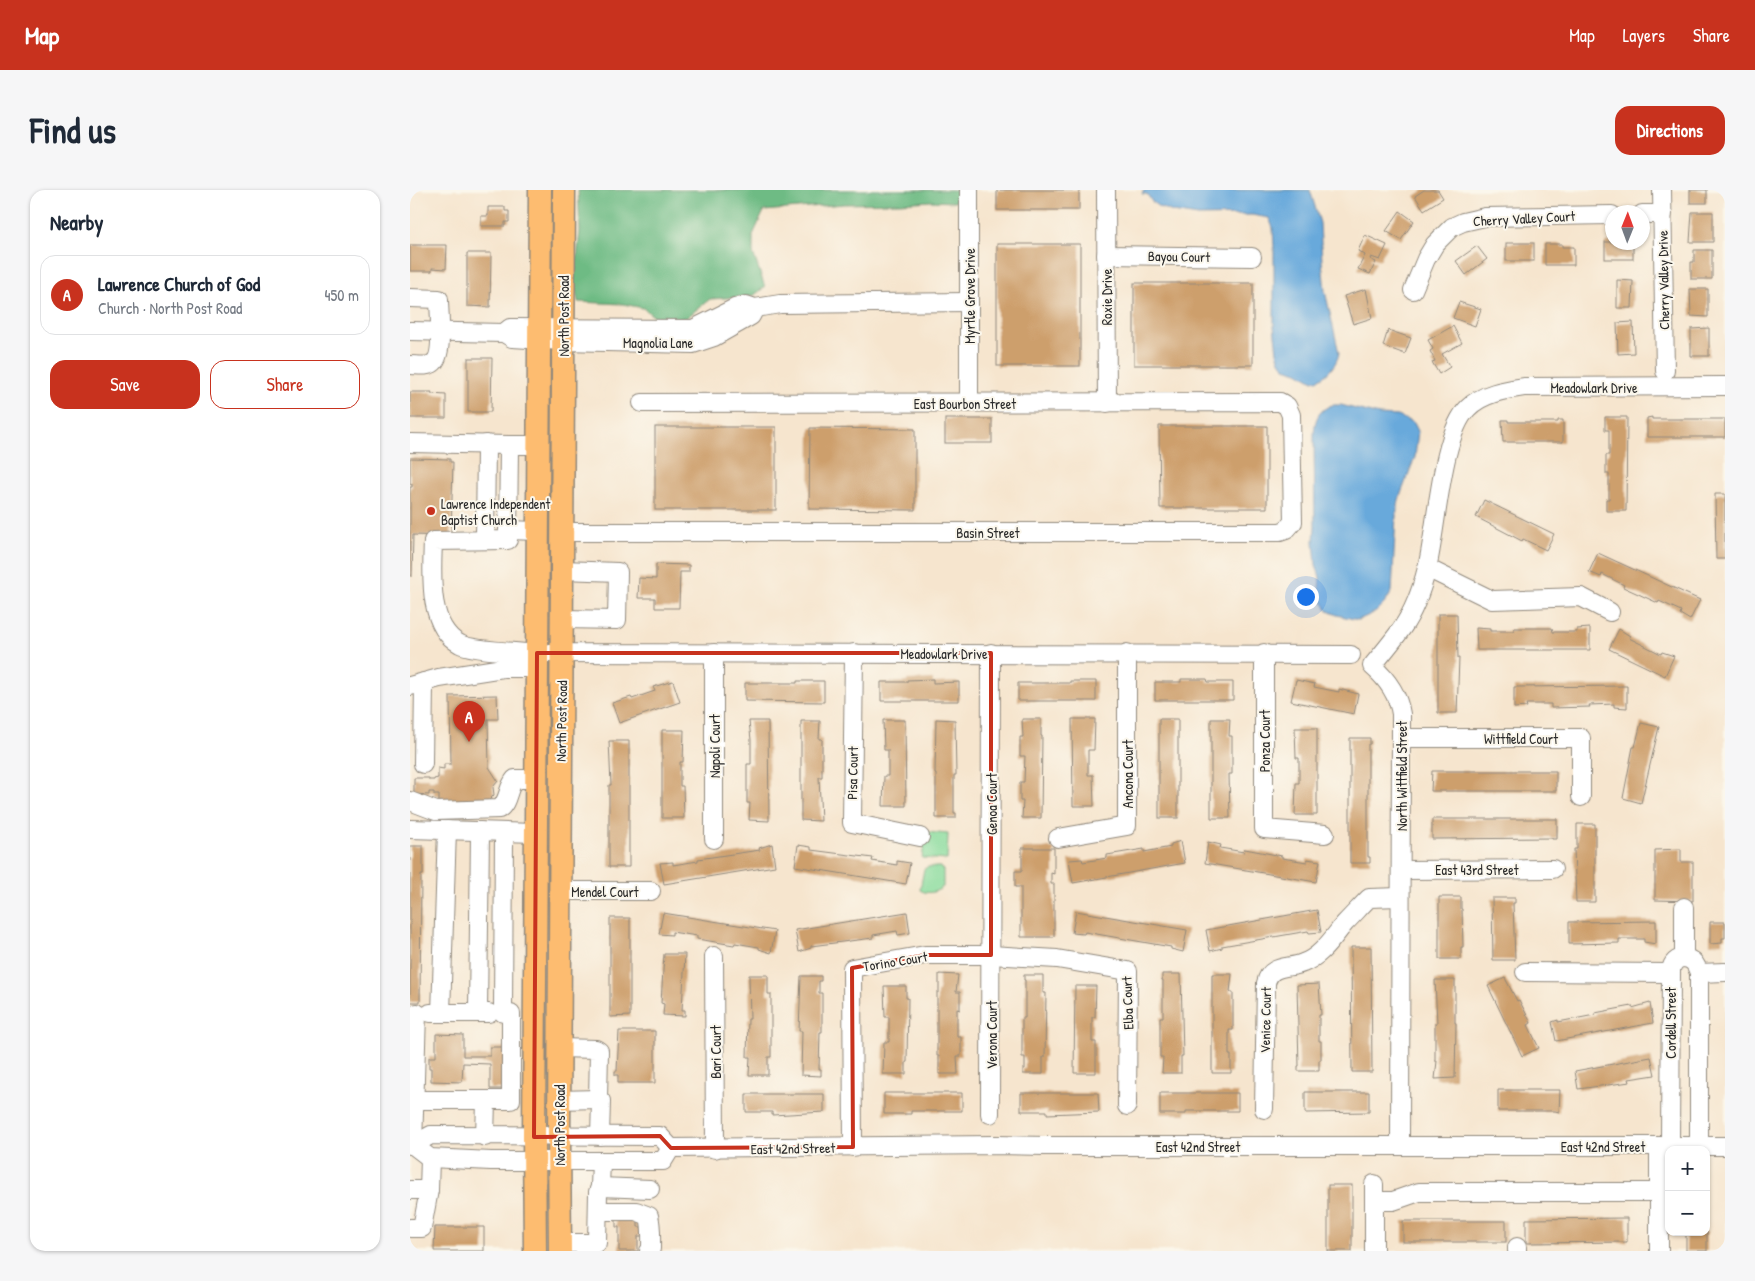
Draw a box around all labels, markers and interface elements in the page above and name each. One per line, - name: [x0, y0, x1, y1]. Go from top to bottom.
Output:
- text: Map: [25, 19, 59, 51]
- text: Map: [1569, 23, 1595, 48]
- text: Layers: [1623, 23, 1665, 48]
- text: Share: [1693, 23, 1730, 48]
- button: Directions: [1615, 106, 1725, 155]
- text: Find us: [30, 107, 116, 154]
- north arrow: [1605, 205, 1650, 250]
- street label: Cherry Valley Court: [1472, 206, 1576, 231]
- text: Nearby: [50, 208, 103, 237]
- street label: Cherry Valley Drive: [1653, 230, 1674, 330]
- street label: Bayou Court: [1148, 246, 1210, 267]
- street label: Myrtle Grove Drive: [960, 248, 980, 344]
- street label: Roxie Drive: [1097, 268, 1116, 325]
- text: Lawrence Church of God: [98, 271, 260, 297]
- street label: North Post Road: [554, 275, 573, 357]
- text: A: [63, 284, 71, 306]
- text: 450 m: [325, 284, 359, 306]
- text: Church · North Post Road: [98, 297, 242, 319]
- street label: Magnolia Lane: [623, 333, 694, 353]
- button: Save: [50, 360, 200, 409]
- button: Share: [210, 360, 360, 409]
- street label: Meadowlark Drive: [1551, 378, 1638, 397]
- street label: East Bourbon Street: [914, 394, 1016, 413]
- place label: Lawrence Independent Baptist Church: [441, 494, 551, 530]
- marker: Lawrence Independent Baptist Church: [425, 505, 437, 517]
- street label: Basin Street: [956, 523, 1020, 542]
- your location: [1293, 584, 1319, 610]
- street label: Meadowlark Drive: [901, 644, 988, 663]
- street label: North Post Road: [551, 680, 571, 762]
- pin: A: [453, 701, 485, 742]
- street label: Ponza Court: [1255, 710, 1274, 772]
- street label: Napoli Court: [705, 714, 725, 778]
- street label: North Wittfield Street: [1392, 721, 1411, 831]
- street label: Wittfield Court: [1484, 729, 1558, 748]
- street label: Ancona Court: [1118, 740, 1137, 808]
- street label: Pisa Court: [842, 746, 862, 800]
- street label: Genoa Court: [982, 773, 1001, 835]
- street label: East 43rd Street: [1435, 860, 1519, 879]
- street label: Mendel Court: [571, 882, 639, 901]
- street label: Torino Court: [861, 947, 929, 975]
- street label: Elba Court: [1117, 976, 1137, 1030]
- street label: Venice Court: [1255, 987, 1275, 1053]
- street label: Cordell Street: [1661, 987, 1680, 1059]
- street label: Verona Court: [982, 1001, 1001, 1069]
- street label: Bari Court: [706, 1025, 725, 1079]
- street label: North Post Road: [550, 1084, 569, 1166]
- street label: East 42nd Street: [1156, 1137, 1240, 1156]
- street label: East 42nd Street: [1561, 1137, 1645, 1156]
- street label: East 42nd Street: [751, 1138, 836, 1158]
- map controls: [1665, 1146, 1710, 1236]
- button: +: [1665, 1146, 1710, 1191]
- button: −: [1665, 1191, 1710, 1236]

